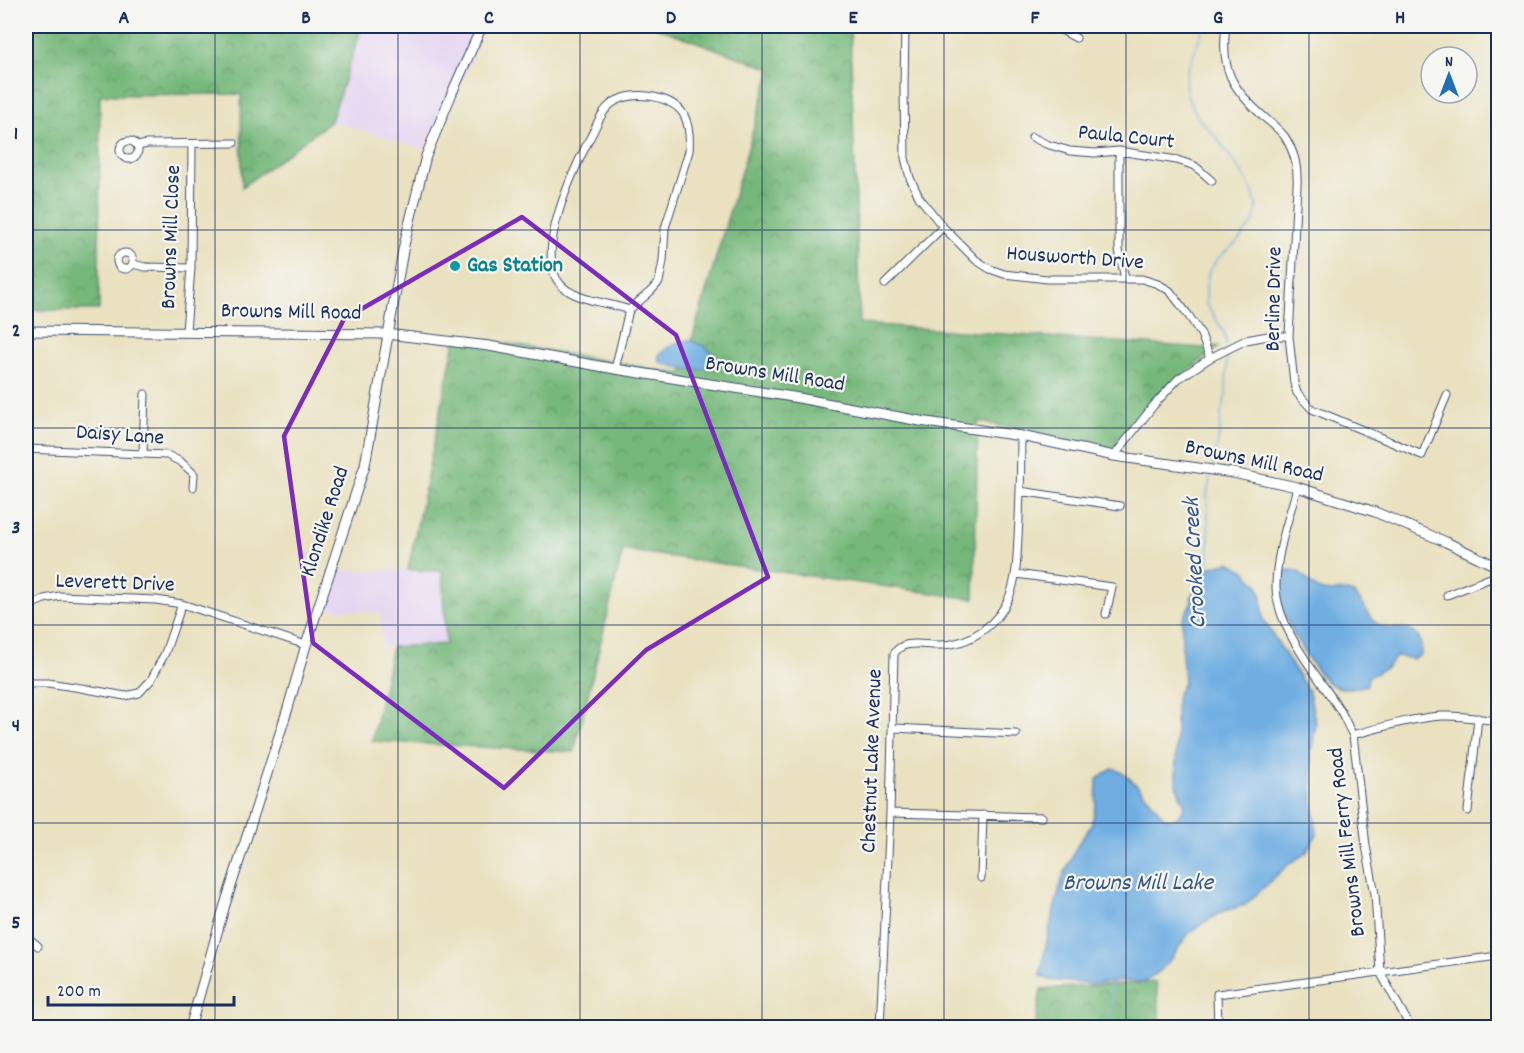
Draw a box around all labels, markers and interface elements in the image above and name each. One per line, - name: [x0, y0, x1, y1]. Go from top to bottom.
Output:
- text: A: [119, 5, 130, 33]
- text: B: [301, 5, 311, 33]
- text: C: [484, 5, 494, 33]
- text: D: [666, 5, 677, 33]
- text: E: [848, 5, 858, 33]
- text: F: [1031, 5, 1041, 33]
- text: G: [1213, 5, 1223, 33]
- text: H: [1395, 5, 1405, 33]
- north arrow: [1419, 45, 1479, 105]
- text: N: [1445, 51, 1453, 74]
- street label: Paula Court: [1076, 118, 1176, 158]
- text: 1: [14, 121, 18, 149]
- street label: Browns Mill Close: [154, 164, 190, 310]
- street label: Housworth Drive: [1005, 239, 1145, 279]
- street label: Berline Drive: [1259, 246, 1291, 352]
- place label: Gas Station: [467, 251, 563, 282]
- marker: Gas Station: [448, 259, 462, 273]
- street label: Browns Mill Road: [220, 296, 362, 330]
- text: 2: [12, 318, 20, 346]
- street label: Browns Mill Road: [703, 349, 847, 401]
- street label: Daisy Lane: [75, 417, 165, 455]
- street label: Browns Mill Road: [1182, 432, 1326, 492]
- street label: Klondike Road: [294, 463, 358, 581]
- water label: Crooked Creek: [1175, 495, 1216, 629]
- text: 3: [12, 515, 20, 543]
- street label: Leverett Drive: [55, 566, 175, 602]
- street label: Chestnut Lake Avenue: [854, 668, 892, 854]
- text: 4: [12, 713, 20, 741]
- street label: Browns Mill Ferry Road: [1321, 746, 1375, 938]
- water label: Browns Mill Lake: [1063, 867, 1214, 901]
- text: 5: [11, 910, 21, 938]
- scale bar: [48, 969, 234, 1007]
- text: 200 m: [57, 980, 101, 1005]

